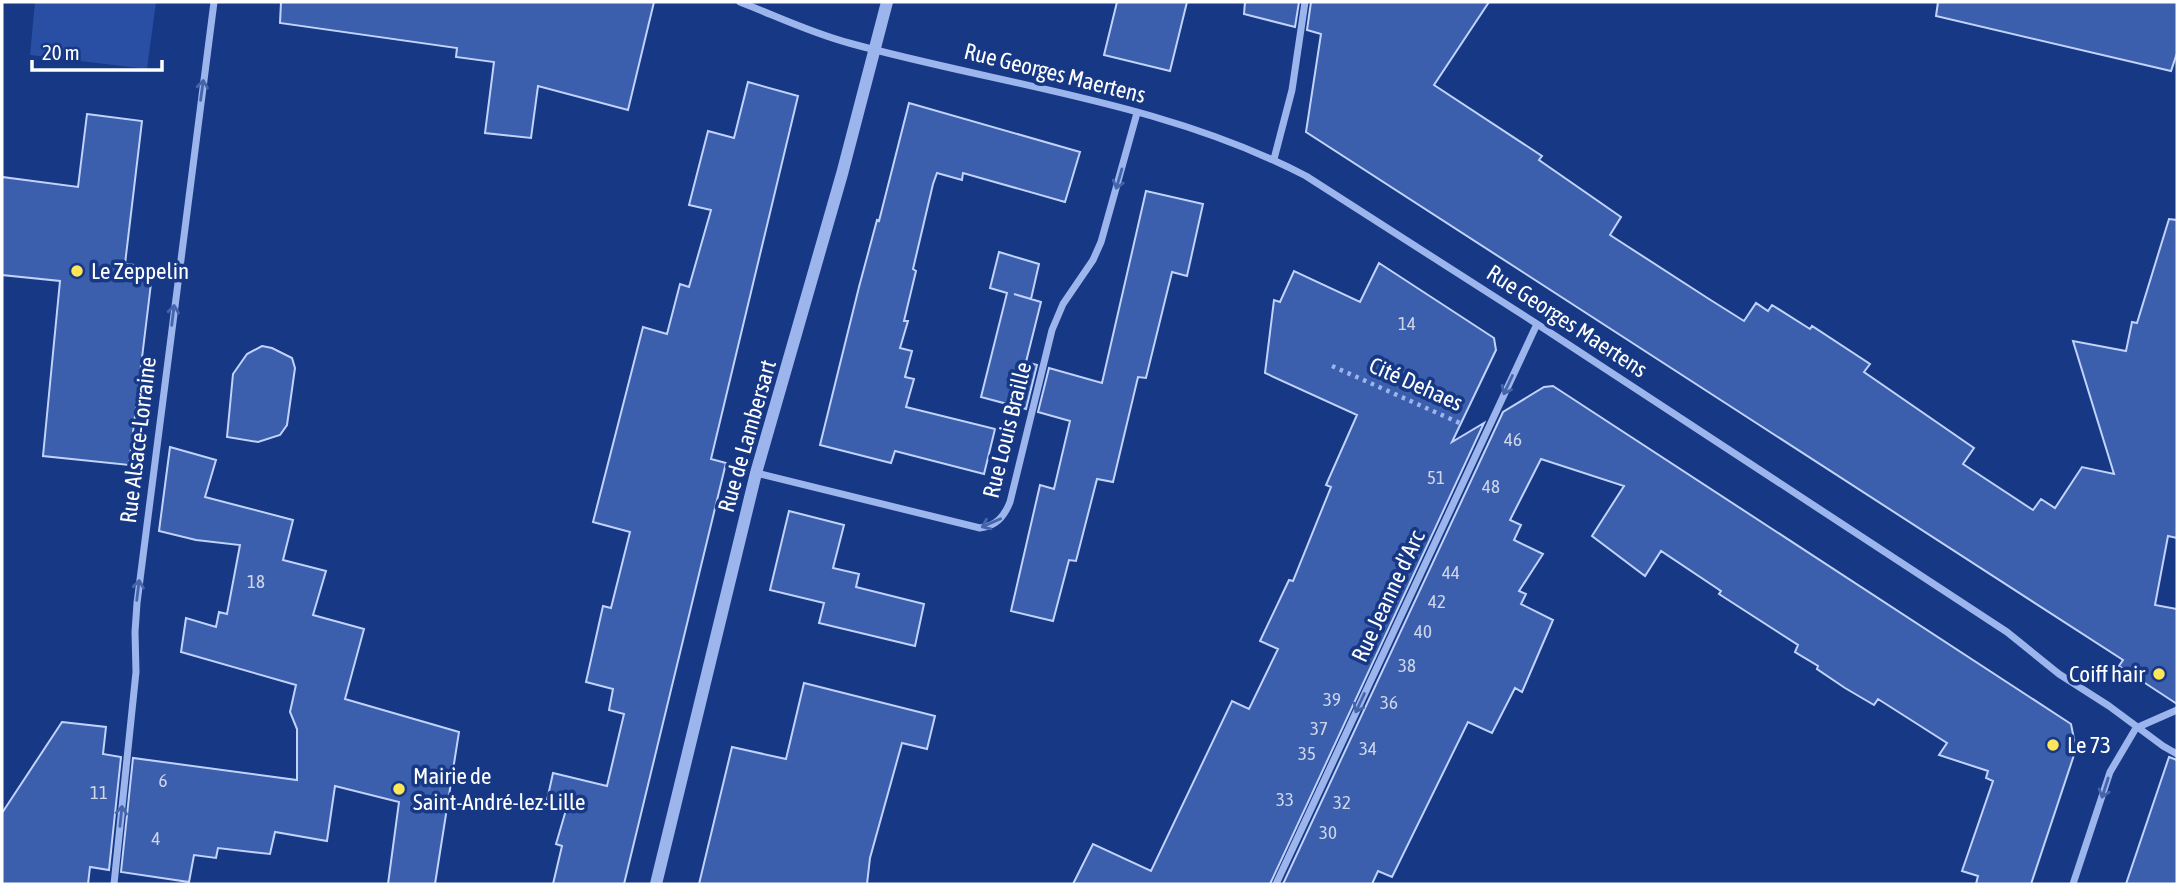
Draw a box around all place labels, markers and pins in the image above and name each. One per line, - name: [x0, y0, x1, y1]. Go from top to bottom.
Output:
- place label: Le Zeppelin: [91, 258, 189, 284]
- marker: Le Zeppelin: [69, 263, 85, 279]
- place label: Coiff hair: [2069, 661, 2146, 687]
- marker: Coiff hair: [2151, 666, 2167, 682]
- place label: Le 73: [2067, 732, 2111, 758]
- marker: Le 73: [2045, 737, 2061, 753]
- place label: Mairie de Saint-André-lez-Lille: [413, 763, 585, 815]
- marker: Mairie de Saint-André-lez-Lille: [391, 781, 407, 797]

